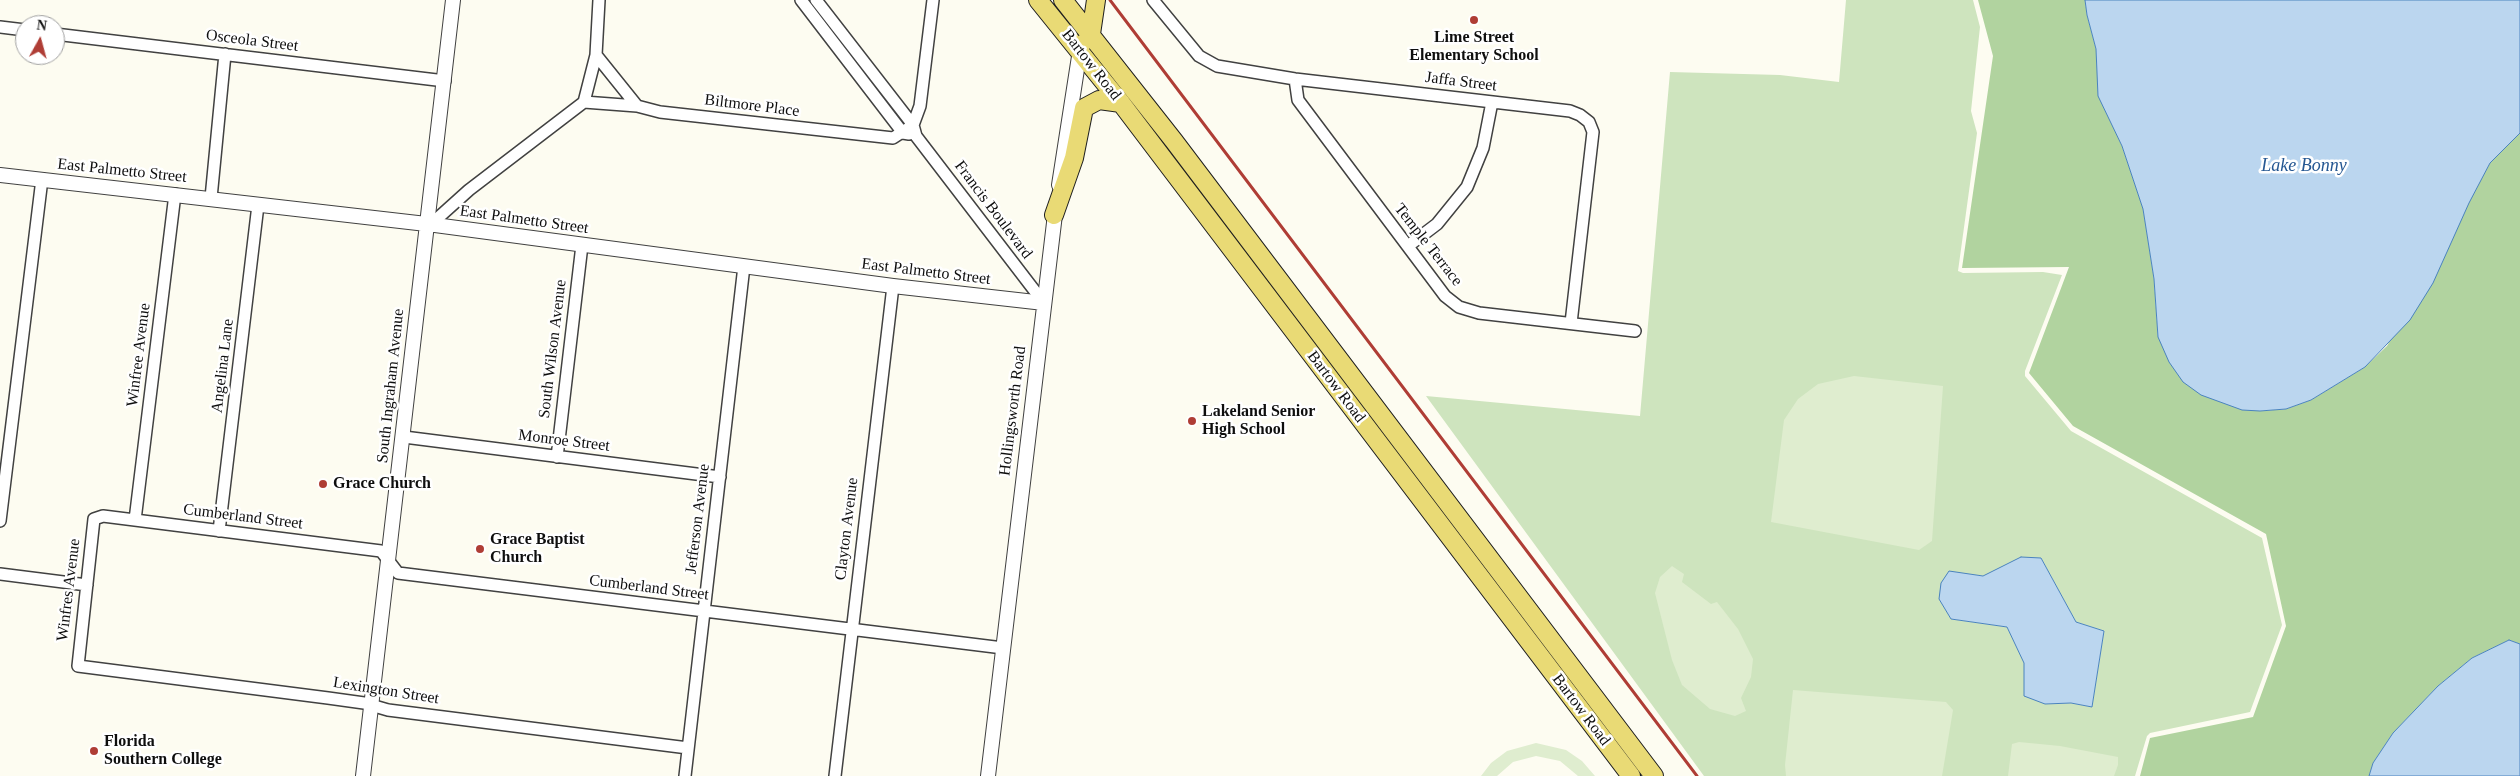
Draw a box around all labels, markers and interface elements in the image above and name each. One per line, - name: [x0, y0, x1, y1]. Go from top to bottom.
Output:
- marker: Lime Street Elementary School: [1468, 14, 1480, 26]
- north arrow: [15, 15, 65, 65]
- text: N: [36, 18, 48, 34]
- street label: Osceola Street: [205, 26, 299, 56]
- street label: Bartow Road: [1057, 26, 1125, 104]
- place label: Lime Street Elementary School: [1409, 28, 1539, 66]
- street label: Jaffa Street: [1424, 68, 1498, 96]
- street label: Biltmore Place: [703, 91, 801, 121]
- street label: East Palmetto Street: [56, 155, 188, 187]
- water label: Lake Bonny: [2261, 155, 2347, 177]
- street label: Francis Boulevard: [950, 157, 1036, 263]
- street label: Temple Terrace: [1390, 200, 1466, 290]
- street label: East Palmetto Street: [458, 201, 590, 239]
- street label: East Palmetto Street: [860, 255, 992, 289]
- street label: South Wilson Avenue: [535, 279, 571, 419]
- street label: Winfree Avenue: [123, 302, 155, 408]
- street label: South Ingraham Avenue: [373, 308, 409, 464]
- street label: Angelina Lane: [208, 318, 238, 414]
- street label: Hollingsworth Road: [996, 345, 1030, 477]
- street label: Bartow Road: [1303, 347, 1369, 427]
- place label: Lakeland Senior High School: [1202, 402, 1315, 440]
- marker: Lakeland Senior High School: [1186, 415, 1198, 427]
- street label: Monroe Street: [517, 426, 611, 456]
- street label: Jefferson Avenue: [682, 463, 714, 575]
- place label: Grace Church: [333, 474, 431, 494]
- street label: Clayton Avenue: [831, 477, 863, 581]
- marker: Grace Church: [317, 478, 329, 490]
- street label: Cumberland Street: [182, 500, 304, 534]
- place label: Grace Baptist Church: [490, 530, 585, 568]
- street label: Winfres Avenue: [53, 537, 85, 643]
- marker: Grace Baptist Church: [474, 543, 486, 555]
- street label: Cumberland Street: [588, 571, 710, 605]
- street label: Bartow Road: [1548, 670, 1614, 750]
- street label: Lexington Street: [332, 673, 440, 709]
- place label: Florida Southern College: [104, 732, 222, 770]
- marker: Florida Southern College: [88, 745, 100, 757]

